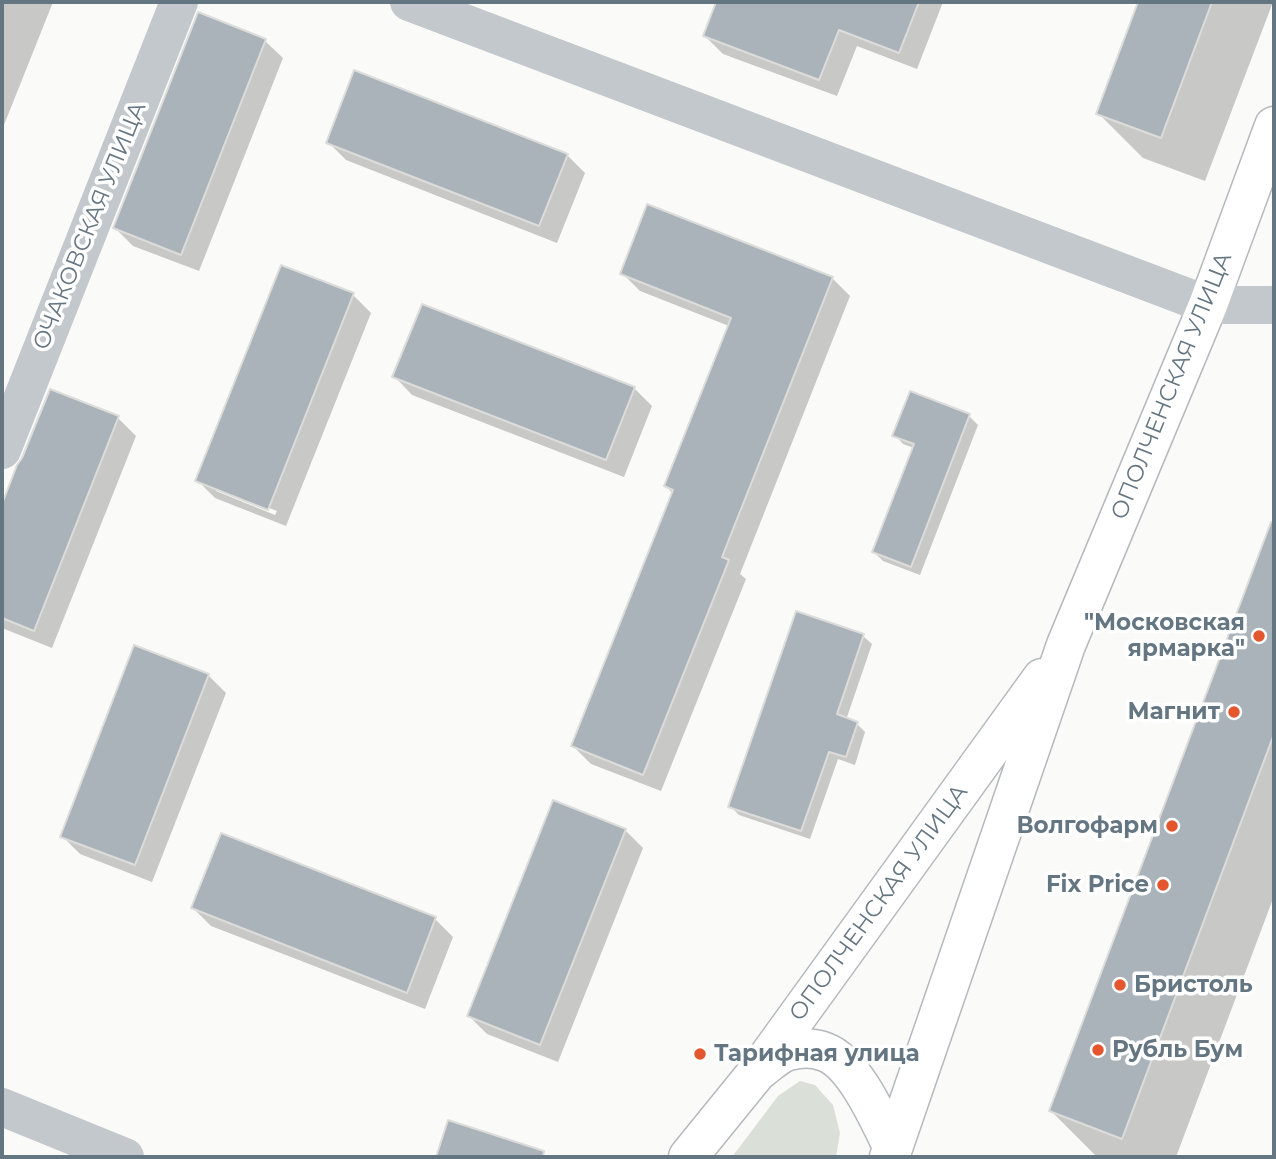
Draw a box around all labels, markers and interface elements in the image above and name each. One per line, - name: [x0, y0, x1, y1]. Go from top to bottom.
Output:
- street label: ОЧАКОВСКАЯ УЛИЦА: [28, 98, 152, 354]
- street label: ОПОЛЧЕНСКАЯ УЛИЦА: [1106, 248, 1238, 524]
- place label: "Московская ярмарка": [1084, 609, 1245, 663]
- marker: "Московская ярмарка": [1251, 628, 1267, 644]
- place label: Магнит: [1128, 698, 1220, 726]
- marker: Магнит: [1226, 704, 1242, 720]
- street label: ОПОЛЧЕНСКАЯ УЛИЦА: [784, 779, 974, 1027]
- place label: Волгофарм: [1016, 812, 1158, 840]
- marker: Волгофарм: [1164, 818, 1180, 834]
- place label: Fix Price: [1046, 871, 1149, 899]
- marker: Fix Price: [1155, 877, 1171, 893]
- place label: Бристоль: [1134, 971, 1253, 999]
- marker: Бристоль: [1112, 977, 1128, 993]
- place label: Рубль Бум: [1112, 1036, 1243, 1064]
- place label: Тарифная улица: [714, 1040, 920, 1068]
- marker: Рубль Бум: [1090, 1042, 1106, 1058]
- marker: Тарифная улица: [692, 1046, 708, 1062]

